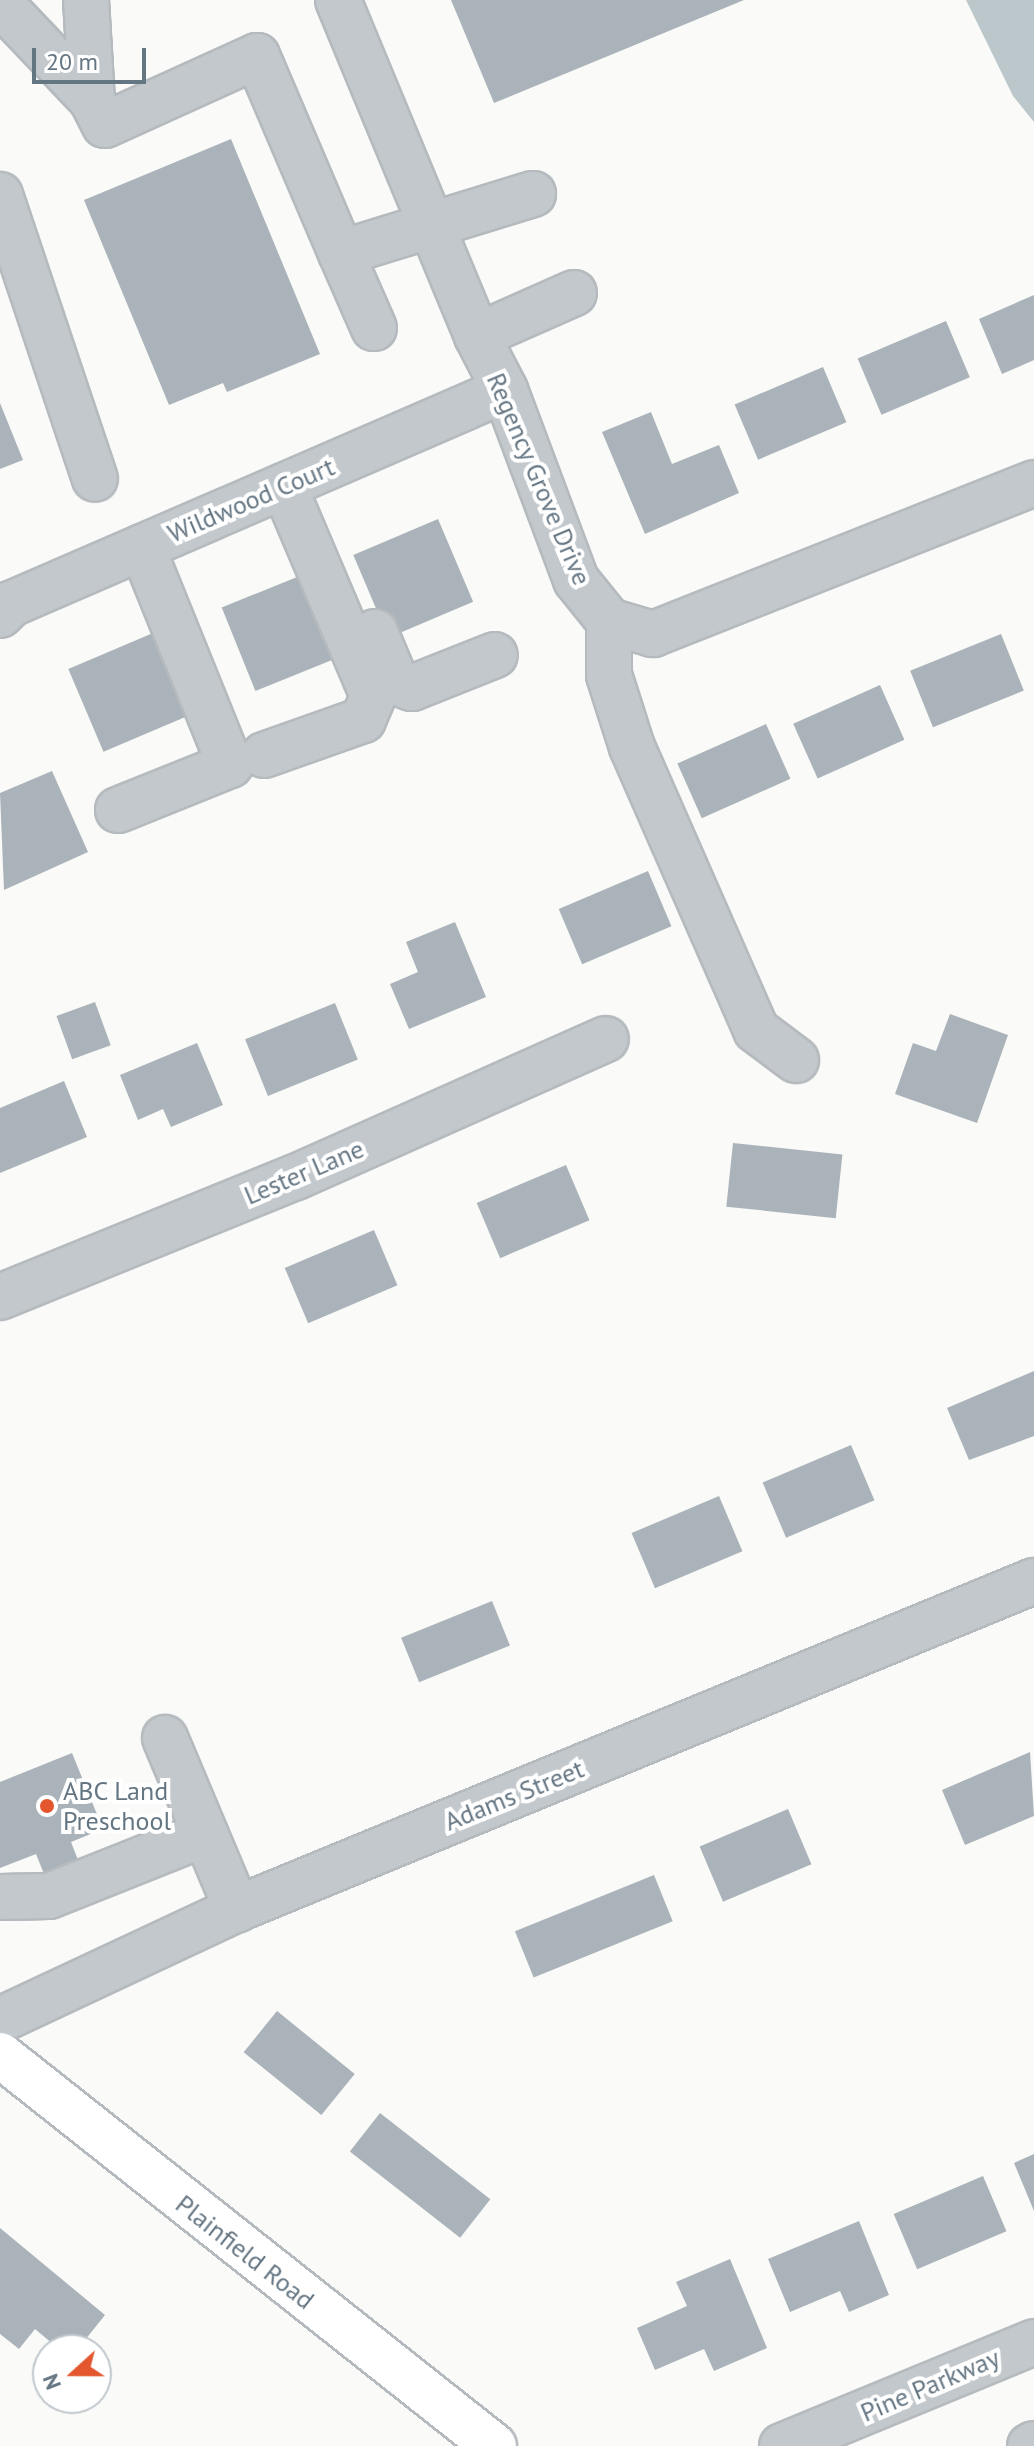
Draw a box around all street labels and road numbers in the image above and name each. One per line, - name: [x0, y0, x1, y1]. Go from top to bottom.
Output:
- street label: Regency Grove Drive: [480, 368, 598, 590]
- street label: Wildwood Court: [163, 451, 339, 549]
- street label: Lester Lane: [240, 1133, 368, 1211]
- street label: Adams Street: [440, 1753, 588, 1837]
- street label: Plainfield Road: [170, 2188, 320, 2316]
- street label: Pine Parkway: [856, 2342, 1004, 2428]

